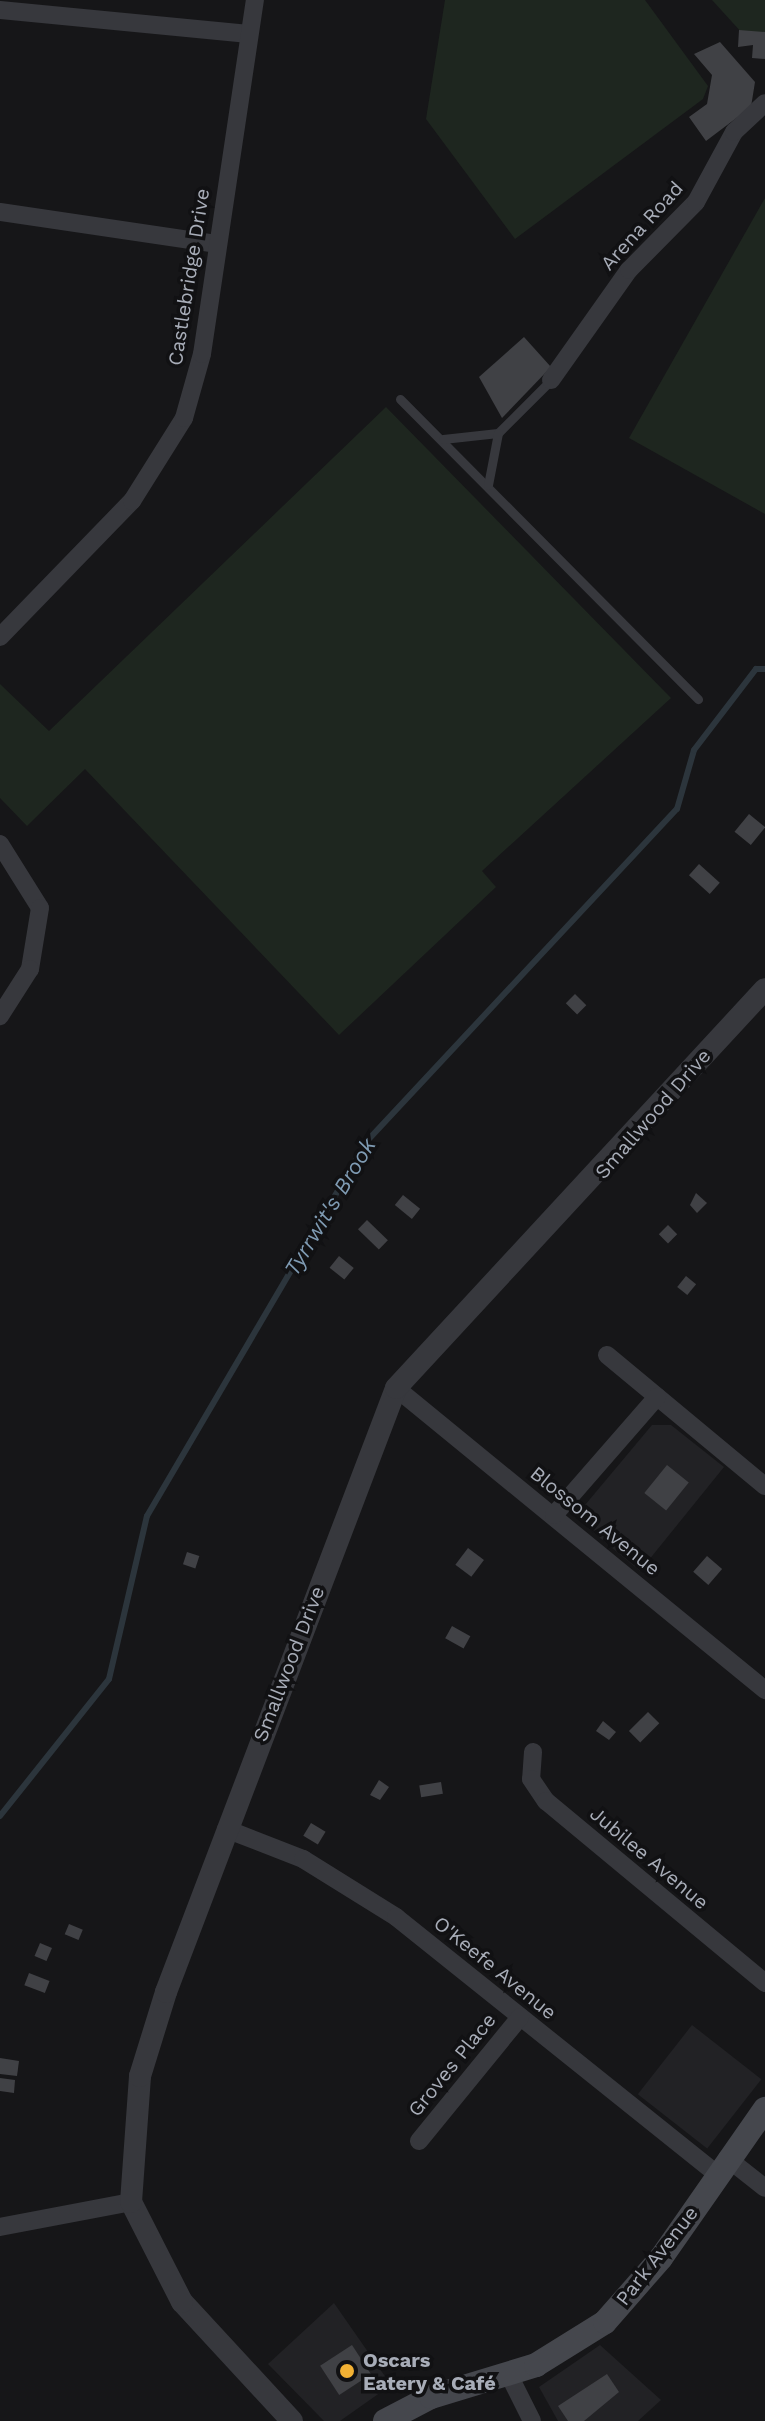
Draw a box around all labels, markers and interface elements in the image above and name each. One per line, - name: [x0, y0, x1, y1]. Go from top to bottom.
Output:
- street label: Arena Road: [596, 176, 688, 276]
- street label: Castlebridge Drive: [163, 187, 215, 367]
- street label: Smallwood Drive: [590, 1044, 716, 1184]
- water label: Tyrrwit's Brook: [279, 1133, 381, 1281]
- street label: Blossom Avenue: [525, 1461, 665, 1581]
- street label: Smallwood Drive: [248, 1583, 330, 1745]
- street label: Jubilee Avenue: [585, 1801, 713, 1915]
- street label: O'Keefe Avenue: [429, 1911, 561, 2025]
- street label: Groves Place: [403, 2008, 501, 2122]
- street label: Park Avenue: [610, 2201, 704, 2311]
- place label: Oscars Eatery & Café: [363, 2348, 496, 2395]
- marker: Oscars Eatery & Café: [338, 2362, 356, 2380]

